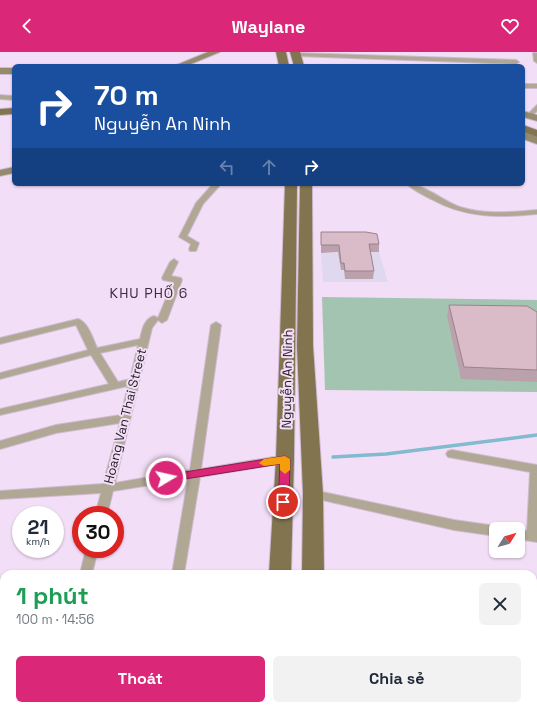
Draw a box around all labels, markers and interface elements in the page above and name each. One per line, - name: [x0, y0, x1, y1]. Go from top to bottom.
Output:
- icon: back: [16, 15, 38, 37]
- text: Waylane: [232, 15, 305, 38]
- icon: heart: [499, 15, 521, 37]
- text: 70 m: [94, 77, 159, 113]
- icon: right: [28, 80, 80, 132]
- text: Nguyễn An Ninh: [94, 112, 231, 135]
- icon: left: [216, 156, 238, 178]
- icon: ahead: [258, 156, 280, 178]
- icon: right: [300, 156, 322, 178]
- district label: KHU PHỐ 6: [110, 284, 188, 302]
- street label: Nguyễn An Ninh: [278, 329, 296, 429]
- street label: Hoang Van Thai Street: [100, 347, 150, 485]
- position arrow: [145, 457, 187, 499]
- pin: [266, 485, 300, 519]
- icon: arrive: [272, 491, 294, 513]
- speed limit sign: 30: [72, 506, 124, 558]
- text: 21: [28, 514, 48, 540]
- north arrow: [489, 522, 525, 558]
- map controls: [489, 522, 525, 558]
- text: km/h: [26, 535, 50, 548]
- text: 1 phút: [16, 580, 89, 611]
- button: close: [479, 583, 521, 625]
- text: 100 m · 14:56: [16, 611, 94, 628]
- button: Thoát: [16, 656, 265, 702]
- button: Chia sẻ: [273, 656, 521, 702]

